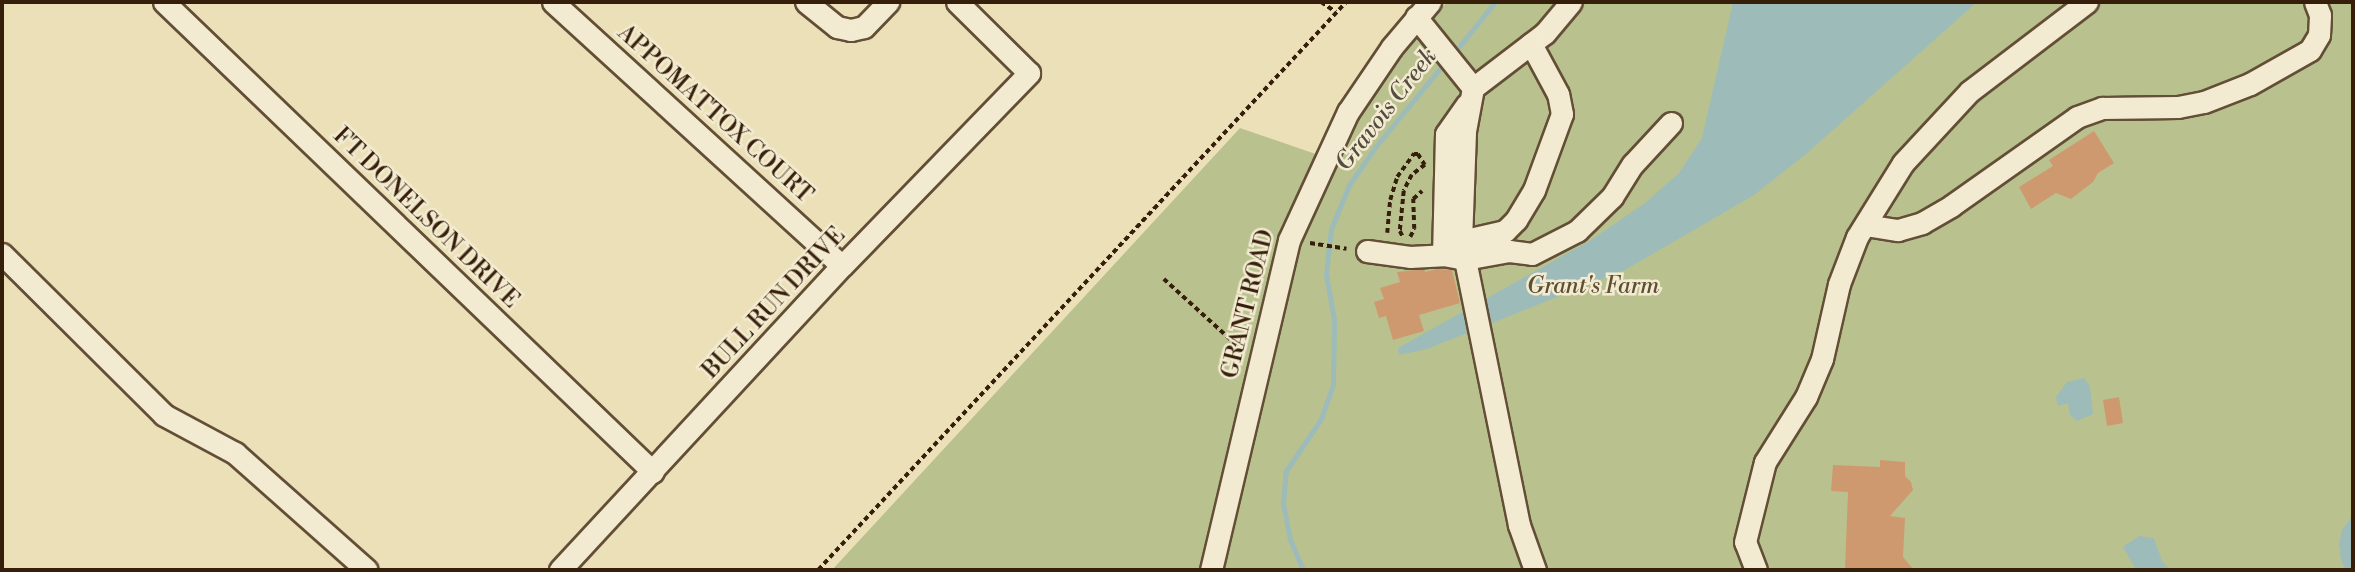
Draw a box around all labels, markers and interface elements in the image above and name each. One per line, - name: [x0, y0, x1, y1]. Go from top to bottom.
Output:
- street label: APPOMATTOX COURT: [612, 19, 818, 209]
- water label: Gravois Creek: [1330, 43, 1444, 177]
- street label: FT DONELSON DRIVE: [327, 122, 525, 314]
- street label: BULL RUN DRIVE: [697, 222, 851, 384]
- street label: GRANT ROAD: [1216, 227, 1280, 381]
- park label: Grant's Farm: [1527, 272, 1659, 300]

